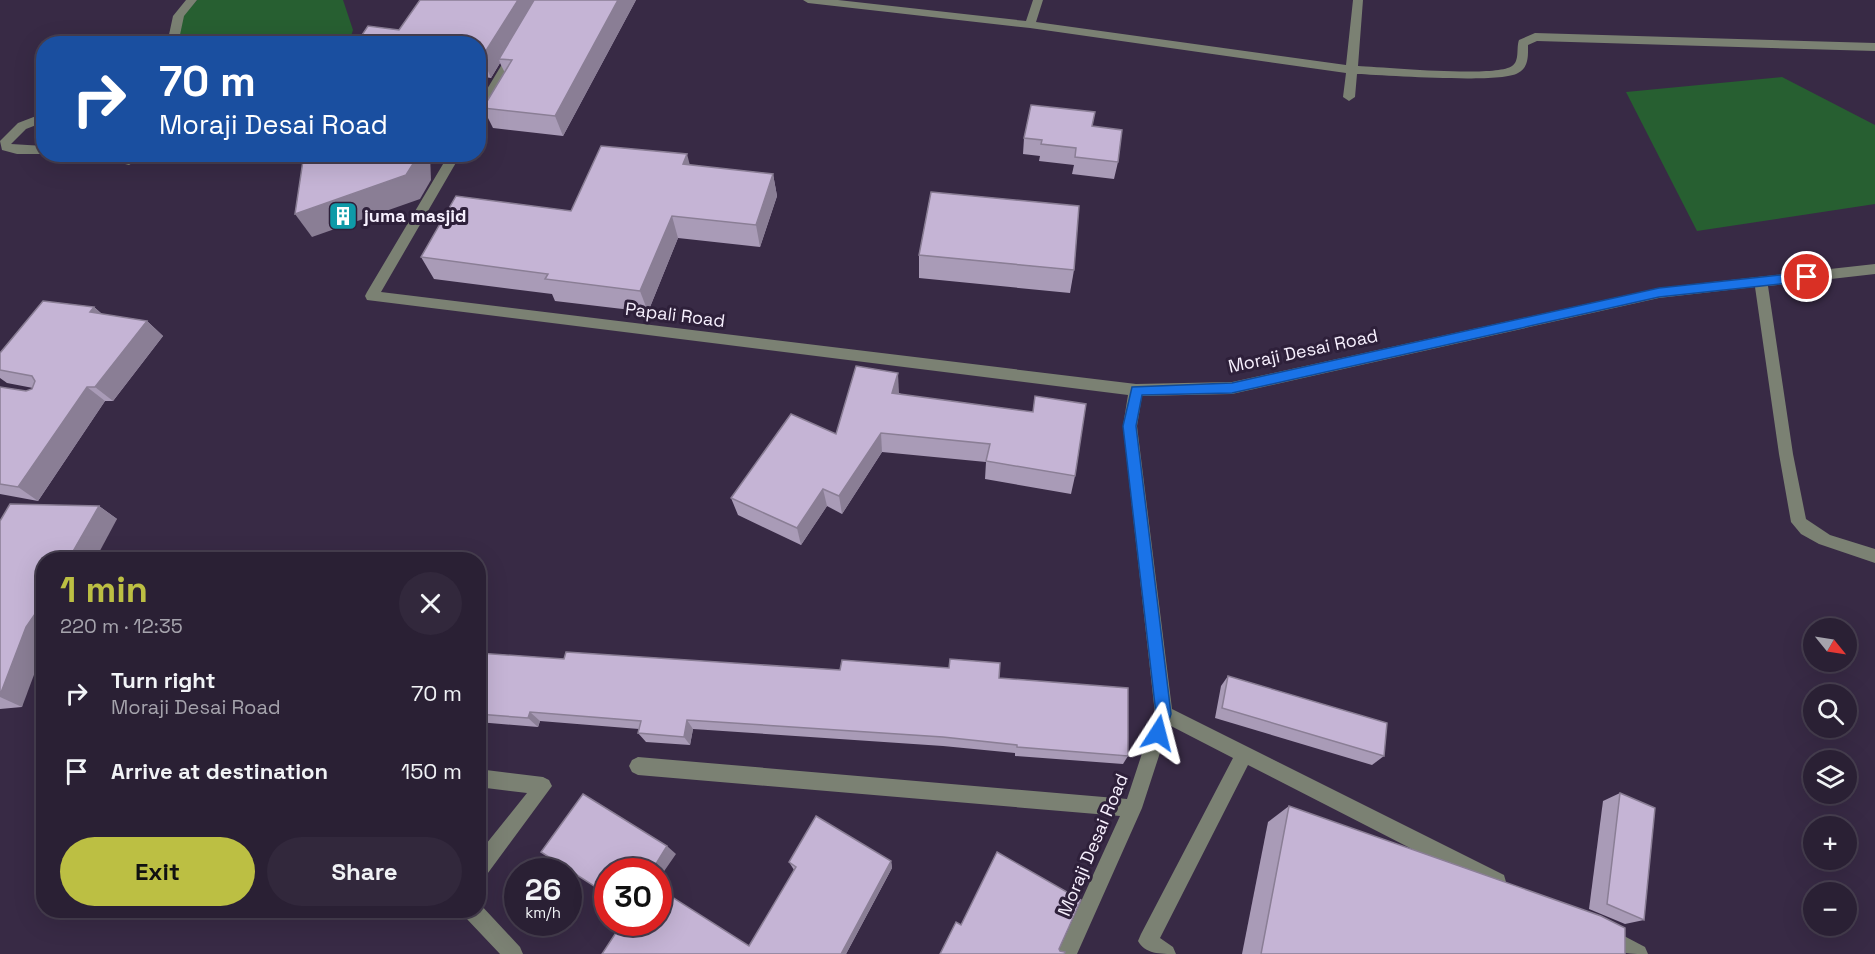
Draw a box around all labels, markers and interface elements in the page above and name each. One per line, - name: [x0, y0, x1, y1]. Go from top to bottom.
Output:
- text: 70 m: [159, 55, 256, 108]
- icon: right: [60, 60, 138, 138]
- text: Moraji Desai Road: [159, 107, 388, 142]
- building icon: juma masjid: [327, 200, 359, 232]
- place label: juma masjid: [363, 204, 467, 227]
- pin: [1781, 251, 1832, 302]
- icon: arrive: [1790, 260, 1823, 293]
- street label: Papali Road: [624, 297, 726, 332]
- street label: Moraji Desai Road: [1226, 323, 1380, 378]
- text: 1 min: [60, 567, 148, 613]
- button: close: [399, 572, 462, 635]
- text: 220 m · 12:35: [60, 613, 183, 639]
- north arrow: [1803, 618, 1857, 672]
- map controls: [1803, 618, 1857, 936]
- text: Turn right: [111, 666, 216, 694]
- icon: right: [60, 677, 93, 710]
- text: 70 m: [411, 679, 462, 707]
- button: search: [1803, 684, 1857, 738]
- text: Moraji Desai Road: [111, 694, 281, 720]
- position arrow: [1126, 701, 1190, 765]
- button: layers: [1803, 750, 1857, 804]
- icon: arrive: [60, 755, 93, 788]
- text: Arrive at destination: [111, 757, 328, 785]
- text: 150 m: [401, 757, 462, 785]
- street label: Moraji Desai Road: [1052, 770, 1133, 920]
- button: +: [1803, 816, 1857, 870]
- button: Exit: [60, 837, 255, 906]
- button: Share: [267, 837, 462, 906]
- speed limit sign: 30: [594, 858, 672, 936]
- text: 26: [525, 870, 561, 909]
- button: −: [1803, 882, 1857, 936]
- text: km/h: [525, 903, 561, 922]

